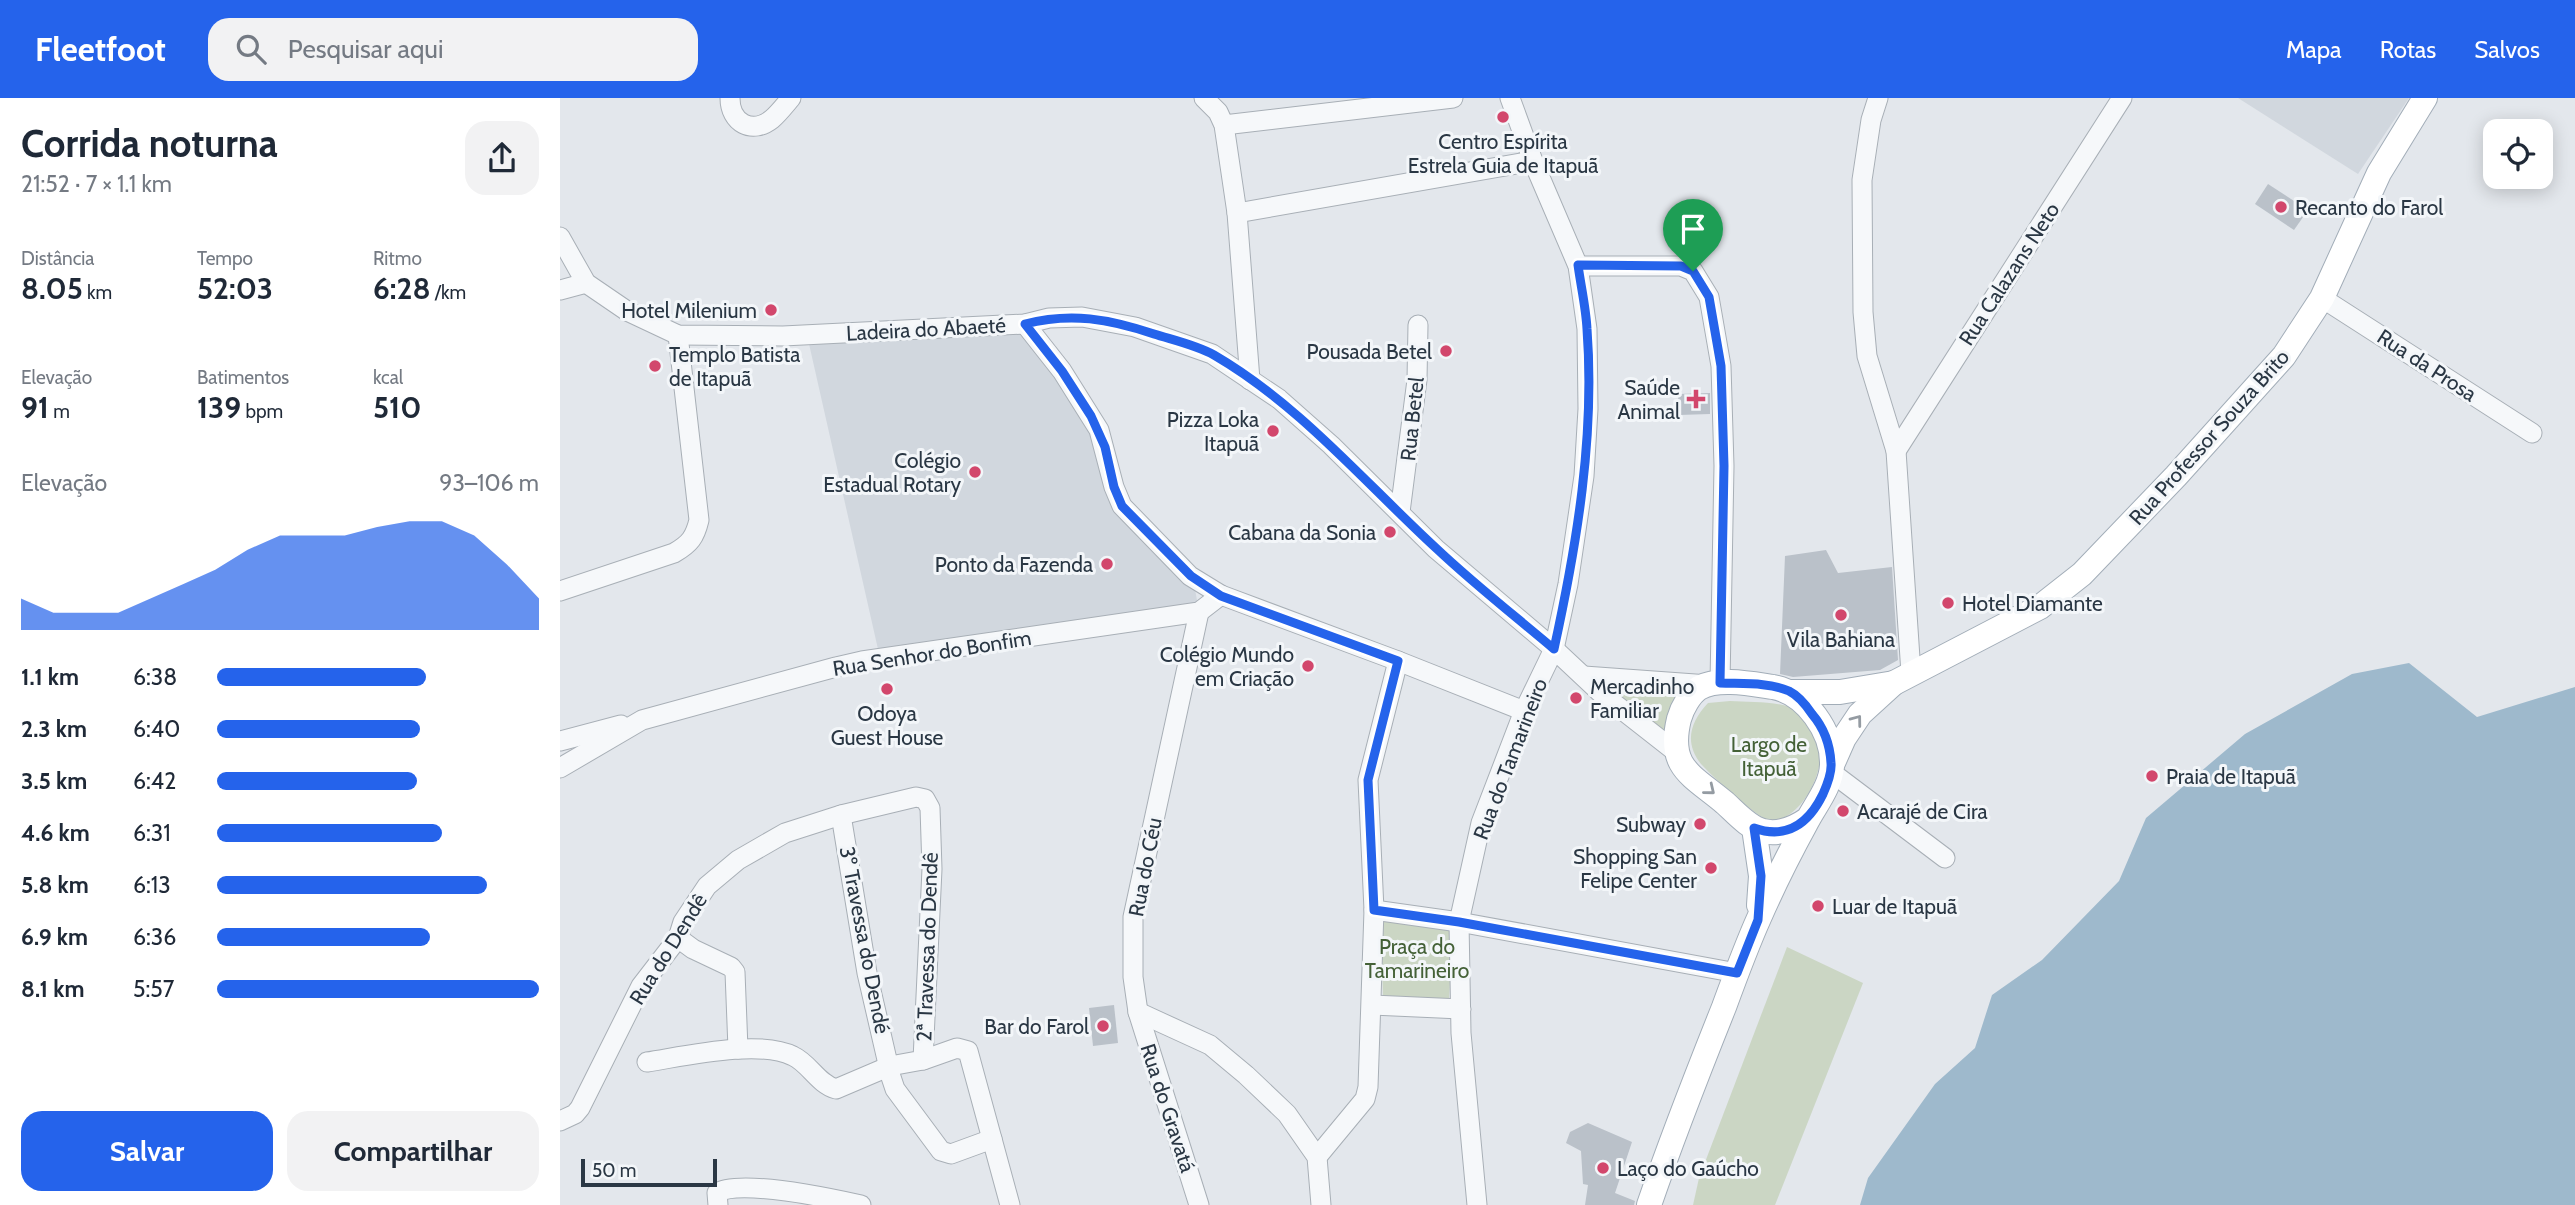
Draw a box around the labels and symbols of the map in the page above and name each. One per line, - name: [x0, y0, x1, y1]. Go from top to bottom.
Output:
- marker: Centro Espírita Estrela Guia de Itapuã: [1495, 109, 1511, 125]
- place label: Centro Espírita Estrela Guia de Itapuã: [1408, 129, 1598, 178]
- place label: Recanto do Farol: [2295, 195, 2443, 220]
- street label: Rua Calazans Neto: [1954, 198, 2064, 350]
- pin: [1663, 199, 1723, 271]
- marker: Recanto do Farol: [2273, 199, 2289, 215]
- place label: Hotel Milenium: [621, 298, 757, 323]
- marker: Hotel Milenium: [763, 302, 779, 318]
- street label: Ladeira do Abaeté: [846, 312, 1007, 346]
- street label: Rua da Prosa: [2373, 324, 2481, 406]
- place label: Pousada Betel: [1306, 339, 1432, 364]
- place label: Templo Batista de Itapuã: [669, 342, 800, 391]
- marker: Pousada Betel: [1438, 343, 1454, 359]
- street label: Rua Professor Souza Brito: [2124, 344, 2294, 530]
- marker: Templo Batista de Itapuã: [647, 358, 663, 374]
- place label: Saúde Animal: [1617, 375, 1680, 424]
- street label: Rua Betel: [1395, 376, 1429, 462]
- marker: Saúde Animal: [1686, 389, 1706, 409]
- place label: Pizza Loka Itapuã: [1167, 407, 1259, 456]
- marker: Pizza Loka Itapuã: [1265, 423, 1281, 439]
- place label: Colégio Estadual Rotary: [823, 448, 961, 497]
- marker: Colégio Estadual Rotary: [967, 464, 983, 480]
- place label: Cabana da Sonia: [1228, 520, 1376, 545]
- marker: Cabana da Sonia: [1382, 524, 1398, 540]
- place label: Ponto da Fazenda: [935, 552, 1093, 577]
- marker: Ponto da Fazenda: [1099, 556, 1115, 572]
- place label: Hotel Diamante: [1962, 591, 2103, 616]
- marker: Hotel Diamante: [1940, 595, 1956, 611]
- marker: Vila Bahiana: [1833, 607, 1849, 623]
- street label: Rua Senhor do Bonfim: [831, 625, 1033, 681]
- place label: Vila Bahiana: [1787, 627, 1895, 652]
- place label: Colégio Mundo em Criação: [1160, 642, 1294, 691]
- marker: Colégio Mundo em Criação: [1300, 658, 1316, 674]
- place label: Mercadinho Familiar: [1590, 674, 1694, 723]
- street label: Rua do Tamarineiro: [1468, 675, 1552, 843]
- marker: Odoya Guest House: [879, 681, 895, 697]
- marker: Mercadinho Familiar: [1568, 690, 1584, 706]
- place label: Odoya Guest House: [831, 701, 944, 750]
- one-way arrow: [1848, 715, 1861, 727]
- park label: Largo de Itapuã: [1731, 732, 1807, 781]
- place label: Praia de Itapuã: [2166, 764, 2296, 789]
- marker: Praia de Itapuã: [2144, 768, 2160, 784]
- one-way arrow: [1701, 782, 1714, 794]
- place label: Acarajé de Cira: [1857, 799, 1988, 825]
- marker: Acarajé de Cira: [1835, 803, 1851, 819]
- place label: Subway: [1616, 812, 1686, 837]
- street label: Rua do Céu: [1123, 815, 1167, 919]
- marker: Subway: [1692, 816, 1708, 832]
- street label: 3º Travessa do Dendé: [835, 844, 895, 1036]
- place label: Shopping San Felipe Center: [1573, 844, 1697, 893]
- street label: 2ª Travessa do Dendê: [911, 852, 943, 1042]
- marker: Shopping San Felipe Center: [1703, 860, 1719, 876]
- street label: Rua do Dendê: [624, 889, 712, 1009]
- place label: Luar de Itapuã: [1832, 894, 1957, 919]
- marker: Luar de Itapuã: [1810, 898, 1826, 914]
- park label: Praça do Tamarineiro: [1365, 934, 1469, 983]
- place label: Bar do Farol: [984, 1014, 1089, 1039]
- marker: Bar do Farol: [1095, 1018, 1111, 1034]
- street label: Rua do Gravatá: [1135, 1041, 1201, 1175]
- scale bar: [581, 1156, 718, 1188]
- place label: Laço do Gaúcho: [1617, 1156, 1759, 1181]
- marker: Laço do Gaúcho: [1595, 1160, 1611, 1176]

